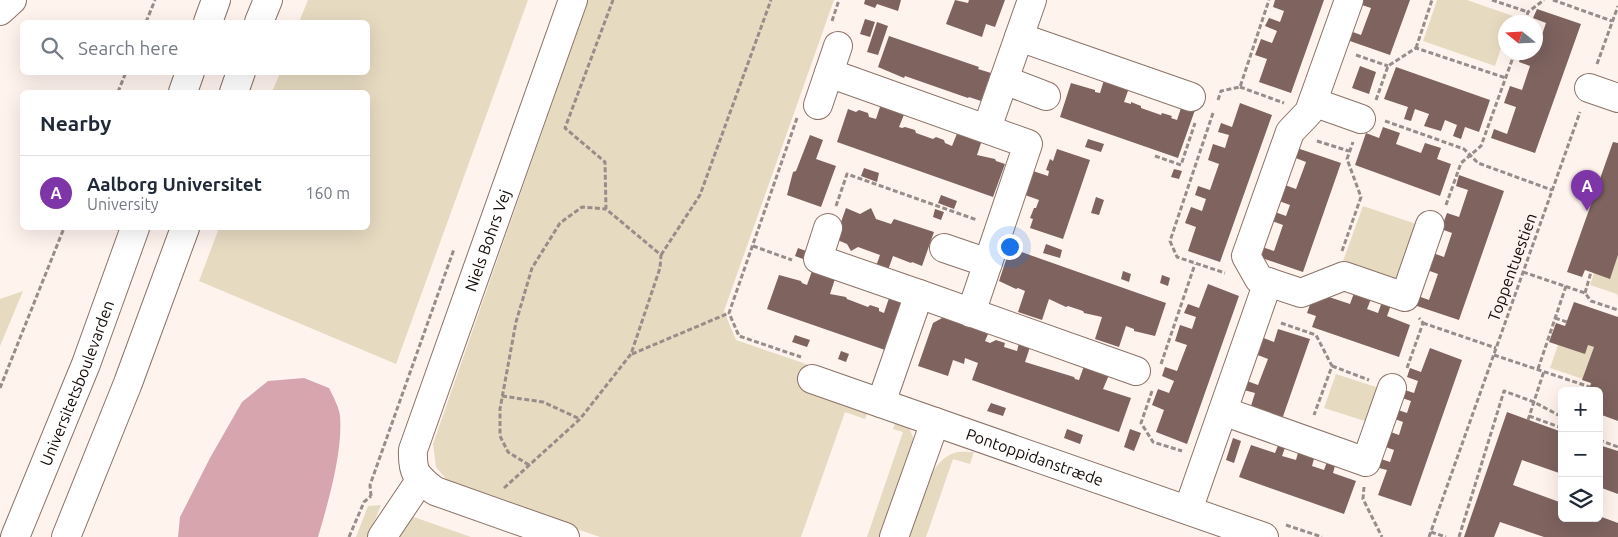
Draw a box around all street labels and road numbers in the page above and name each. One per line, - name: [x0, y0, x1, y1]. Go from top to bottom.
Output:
- street label: Niels Bohrs Vej: [461, 187, 514, 294]
- street label: Toppentuestien: [1484, 211, 1540, 323]
- street label: Universitetsboulevarden: [36, 298, 117, 468]
- street label: Pontoppidanstræde: [964, 425, 1106, 489]

